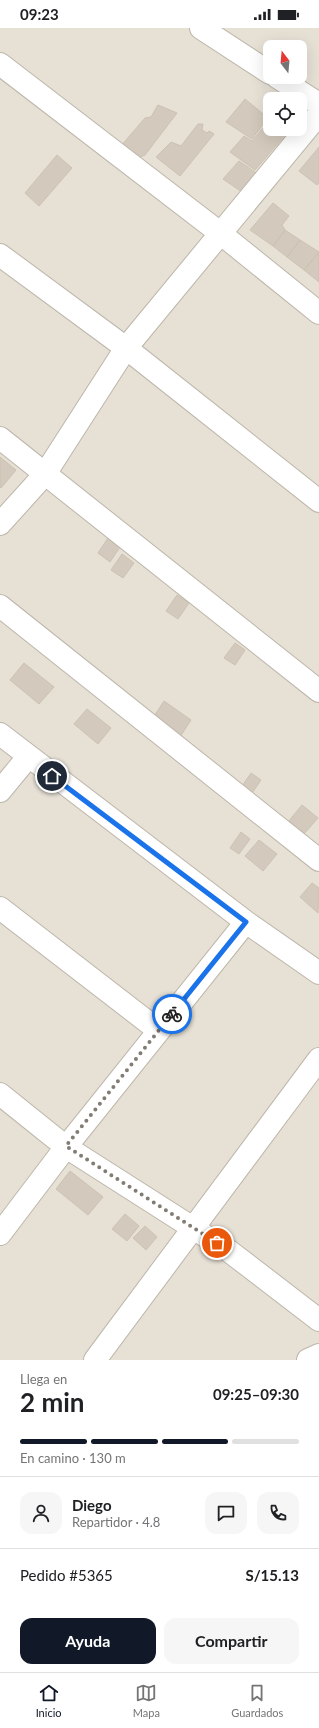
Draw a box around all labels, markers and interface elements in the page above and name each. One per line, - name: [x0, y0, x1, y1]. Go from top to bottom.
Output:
- text: 09:23: [20, 5, 59, 23]
- north arrow: [263, 40, 307, 84]
- map controls: [263, 40, 307, 136]
- button: locate: [263, 92, 307, 136]
- pin: [35, 759, 69, 793]
- icon: home: [41, 765, 63, 787]
- courier: [152, 994, 192, 1034]
- icon: bike: [161, 1003, 183, 1025]
- pin: [200, 1226, 234, 1260]
- icon: bag: [206, 1232, 228, 1254]
- text: Llega en: [20, 1371, 67, 1387]
- text: 09:25–09:30: [213, 1385, 299, 1403]
- text: 2 min: [20, 1386, 84, 1418]
- text: En camino · 130 m: [20, 1450, 126, 1466]
- button: person: [20, 1492, 62, 1534]
- button: chat: [205, 1492, 247, 1534]
- button: phone: [257, 1492, 299, 1534]
- text: Diego: [72, 1496, 112, 1514]
- text: Repartidor · 4.8: [72, 1514, 160, 1530]
- text: Pedido #5365: [20, 1566, 113, 1584]
- text: S/15.13: [245, 1566, 299, 1584]
- button: Ayuda: [20, 1618, 156, 1664]
- button: Compartir: [164, 1618, 299, 1664]
- tab: Inicio: [36, 1682, 62, 1719]
- tab: Mapa: [133, 1682, 160, 1719]
- tab: Guardados: [231, 1682, 283, 1719]

